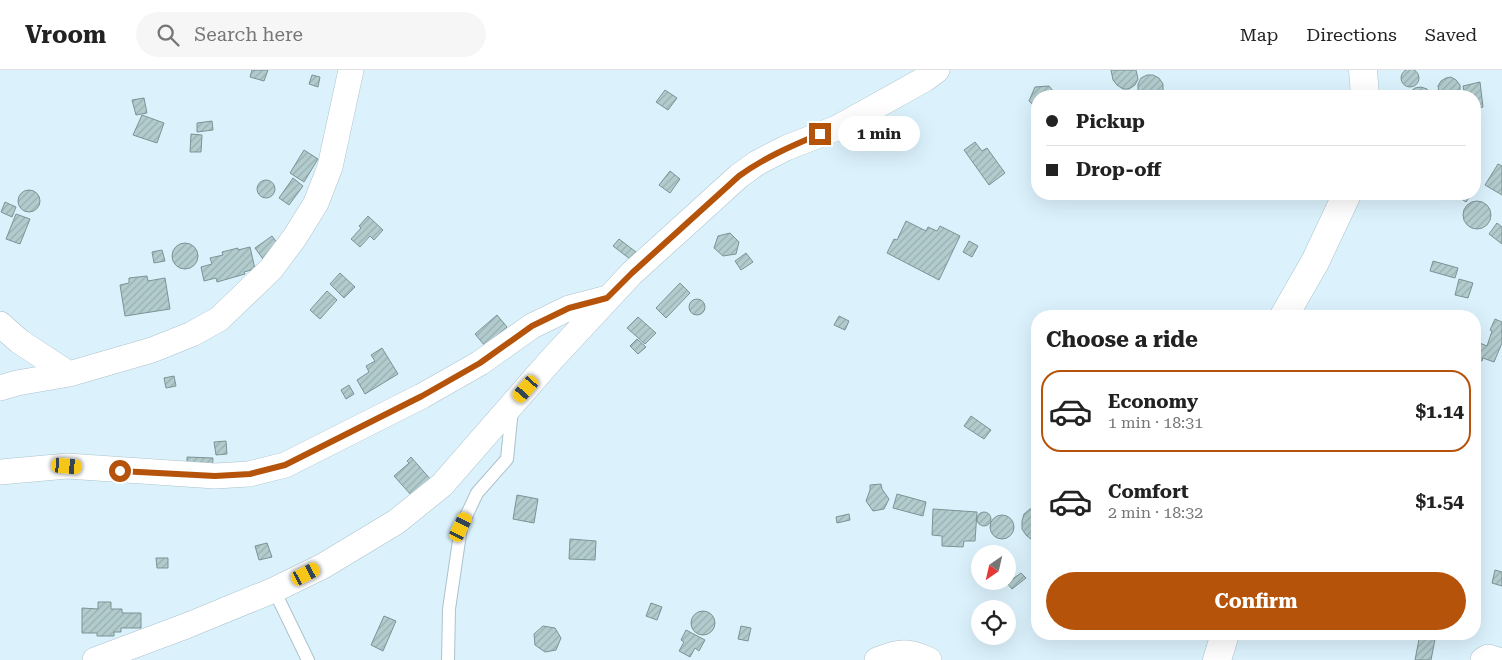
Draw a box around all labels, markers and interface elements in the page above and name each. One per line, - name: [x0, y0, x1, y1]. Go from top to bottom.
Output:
- search box: [136, 12, 486, 57]
- text: Vroom: [25, 21, 106, 49]
- icon: search: [154, 21, 182, 49]
- text: Search here: [194, 23, 303, 46]
- text: Map: [1240, 24, 1278, 45]
- text: Directions: [1306, 24, 1397, 45]
- text: Saved: [1425, 24, 1477, 45]
- text: Pickup: [1076, 110, 1145, 133]
- callout: 1 min: [838, 116, 920, 152]
- route end: [809, 123, 831, 145]
- text: 1 min: [857, 124, 901, 143]
- text: Drop-off: [1076, 158, 1161, 181]
- text: Choose a ride: [1046, 327, 1198, 352]
- car: [510, 373, 541, 405]
- icon: car: [1048, 389, 1093, 434]
- text: Economy: [1108, 390, 1198, 413]
- text: $1.14: [1415, 400, 1464, 423]
- text: 1 min · 18:31: [1108, 413, 1203, 432]
- car: [51, 457, 82, 475]
- route start: [109, 460, 131, 482]
- icon: car: [1048, 479, 1093, 524]
- text: Comfort: [1108, 480, 1189, 503]
- text: $1.54: [1415, 490, 1464, 513]
- text: 2 min · 18:32: [1108, 503, 1203, 522]
- car: [447, 510, 474, 544]
- north arrow: [971, 545, 1016, 590]
- map controls: [971, 545, 1016, 645]
- car: [289, 561, 322, 587]
- button: Confirm: [1046, 572, 1466, 630]
- button: locate: [971, 600, 1016, 645]

